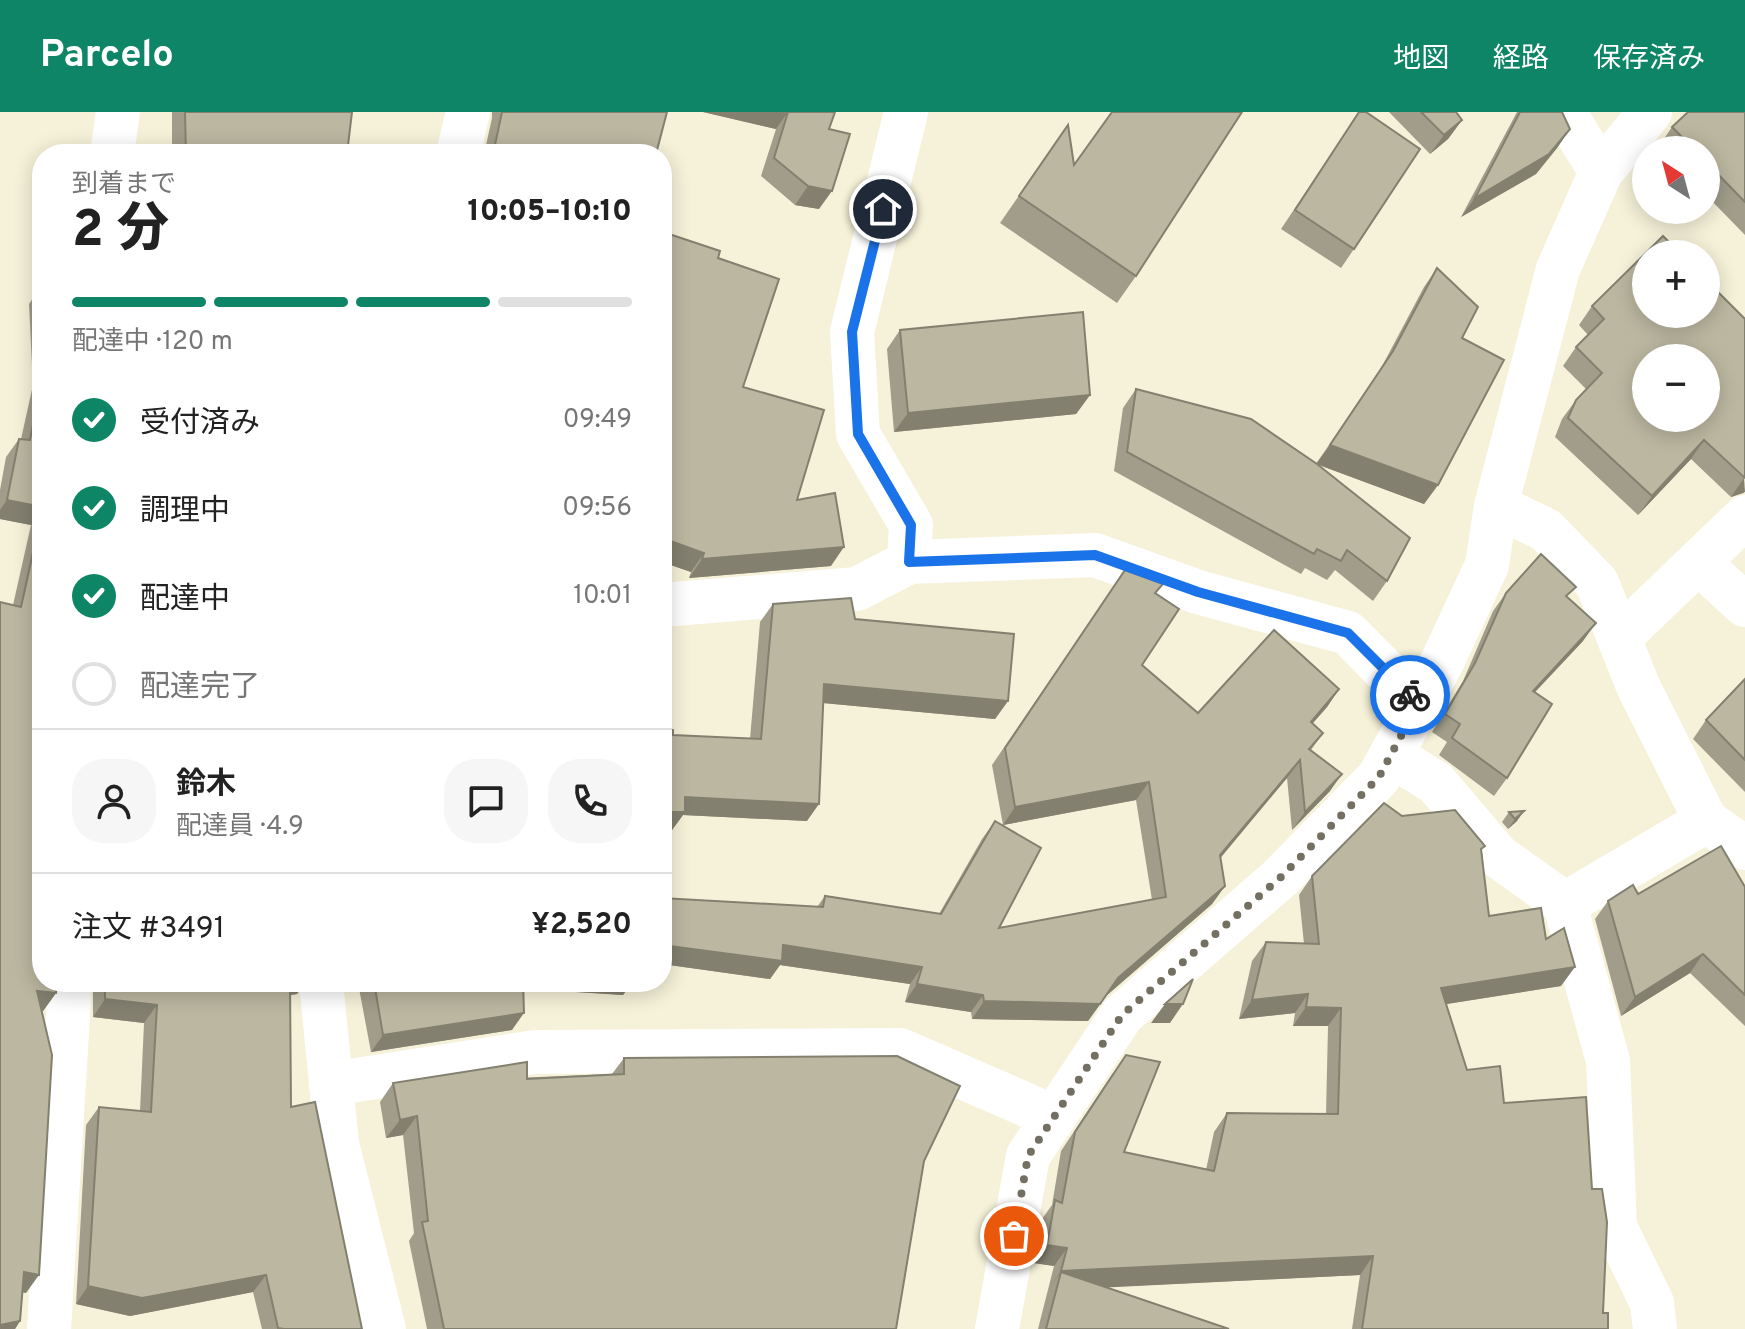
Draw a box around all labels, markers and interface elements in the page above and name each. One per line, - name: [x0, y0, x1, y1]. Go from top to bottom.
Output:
- text: Parcelo: [40, 32, 174, 81]
- text: 地図: [1393, 42, 1449, 78]
- text: 経路: [1493, 42, 1549, 78]
- text: 保存済み: [1593, 42, 1705, 78]
- north arrow: [1632, 136, 1720, 224]
- map controls: [1632, 136, 1720, 432]
- text: 到着まで: [72, 169, 176, 202]
- pin: [849, 175, 917, 243]
- icon: home: [861, 187, 905, 231]
- text: 10:05–10:10: [468, 194, 632, 231]
- text: 2 分: [72, 199, 169, 265]
- button: +: [1632, 240, 1720, 328]
- text: 配達中 · 120 m: [72, 326, 233, 359]
- button: −: [1632, 344, 1720, 432]
- icon: check: [72, 398, 116, 442]
- text: 09:49: [563, 404, 632, 437]
- text: 受付済み: [140, 406, 260, 443]
- icon: check: [72, 486, 116, 530]
- text: 09:56: [562, 492, 632, 525]
- text: 調理中: [140, 494, 230, 531]
- icon: check: [72, 574, 116, 618]
- text: 10:01: [573, 580, 632, 613]
- text: 配達中: [140, 582, 230, 619]
- courier: [1370, 655, 1450, 735]
- text: 配達完了: [140, 670, 260, 707]
- icon: bike: [1388, 673, 1432, 717]
- button: person: [72, 759, 156, 843]
- button: chat: [444, 759, 528, 843]
- button: phone: [548, 759, 632, 843]
- text: 鈴木: [176, 767, 236, 804]
- text: 配達員 · 4.9: [176, 811, 304, 844]
- text: ¥2,520: [532, 907, 632, 944]
- text: 注文 #3491: [72, 911, 225, 948]
- pin: [980, 1202, 1048, 1270]
- icon: bag: [992, 1214, 1036, 1258]

